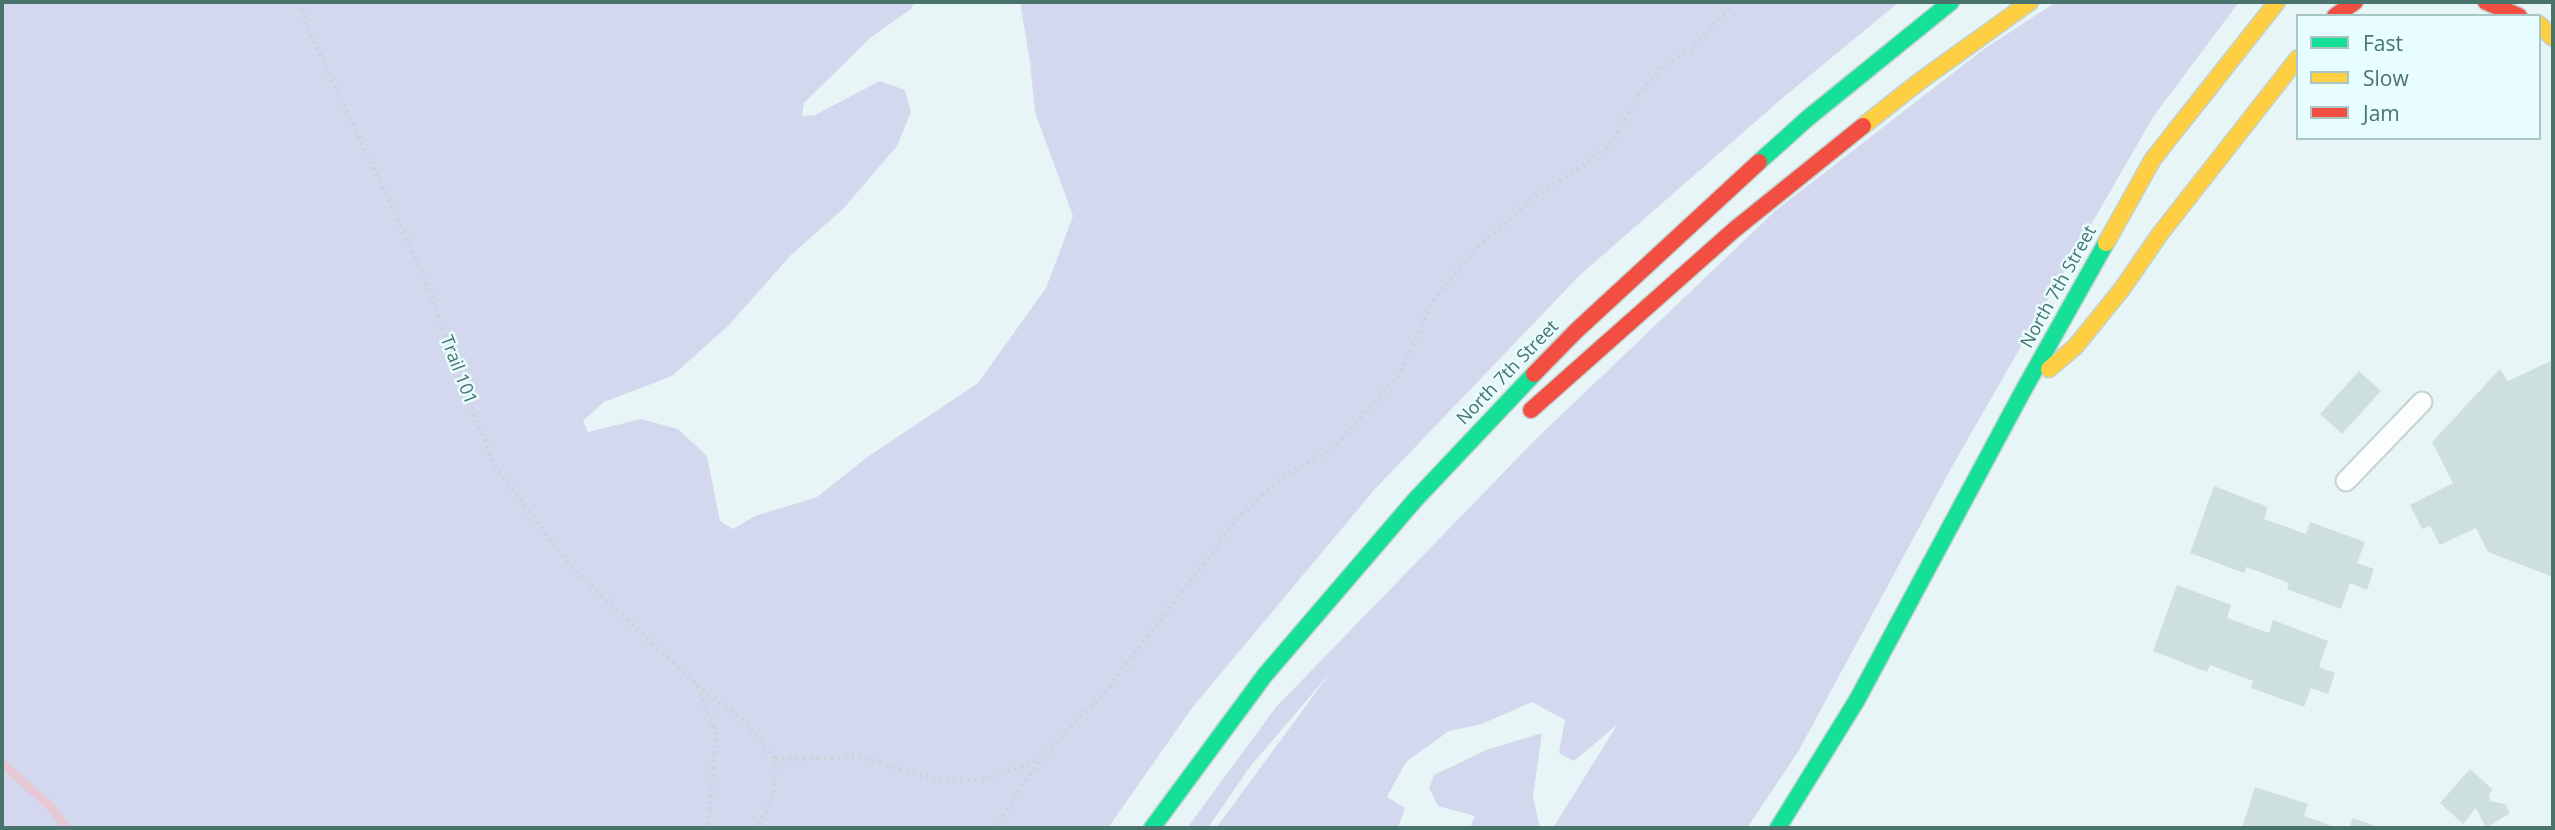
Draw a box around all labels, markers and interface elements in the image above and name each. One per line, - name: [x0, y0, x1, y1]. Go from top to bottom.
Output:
- legend: [2296, 14, 2541, 140]
- text: Fast: [2363, 29, 2403, 57]
- text: Slow: [2363, 64, 2409, 92]
- text: Jam: [2363, 99, 2400, 127]
- street label: North 7th Street: [2016, 222, 2102, 352]
- street label: North 7th Street: [1453, 316, 1563, 430]
- street label: Trail 101: [435, 333, 481, 407]

